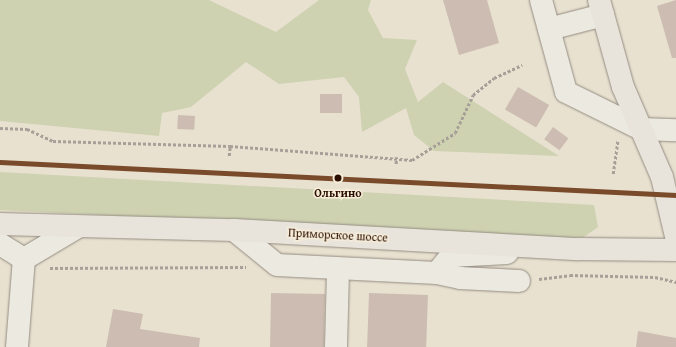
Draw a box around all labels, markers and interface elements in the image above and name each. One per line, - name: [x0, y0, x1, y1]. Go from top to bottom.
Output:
- marker: Ольгино: [331, 171, 345, 185]
- place label: Ольгино: [314, 186, 362, 200]
- street label: Приморское шоссе: [288, 225, 388, 245]

